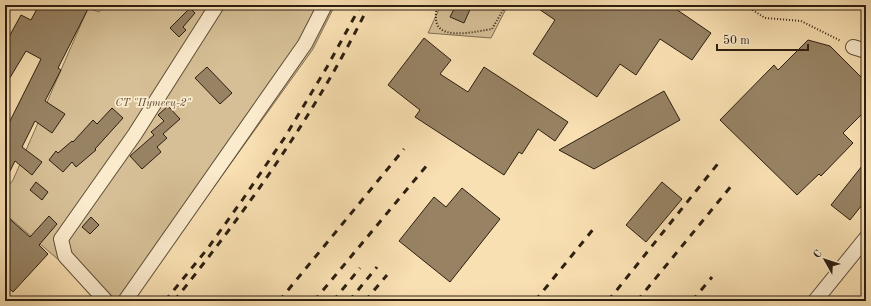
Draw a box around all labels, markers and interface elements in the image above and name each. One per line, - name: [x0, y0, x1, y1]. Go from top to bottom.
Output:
- scale bar: [717, 26, 808, 52]
- text: 50 m: [723, 34, 750, 47]
- park label: СТ "Путеец-2": [115, 98, 191, 109]
- north arrow: [805, 240, 845, 280]
- text: С: [812, 248, 825, 261]

